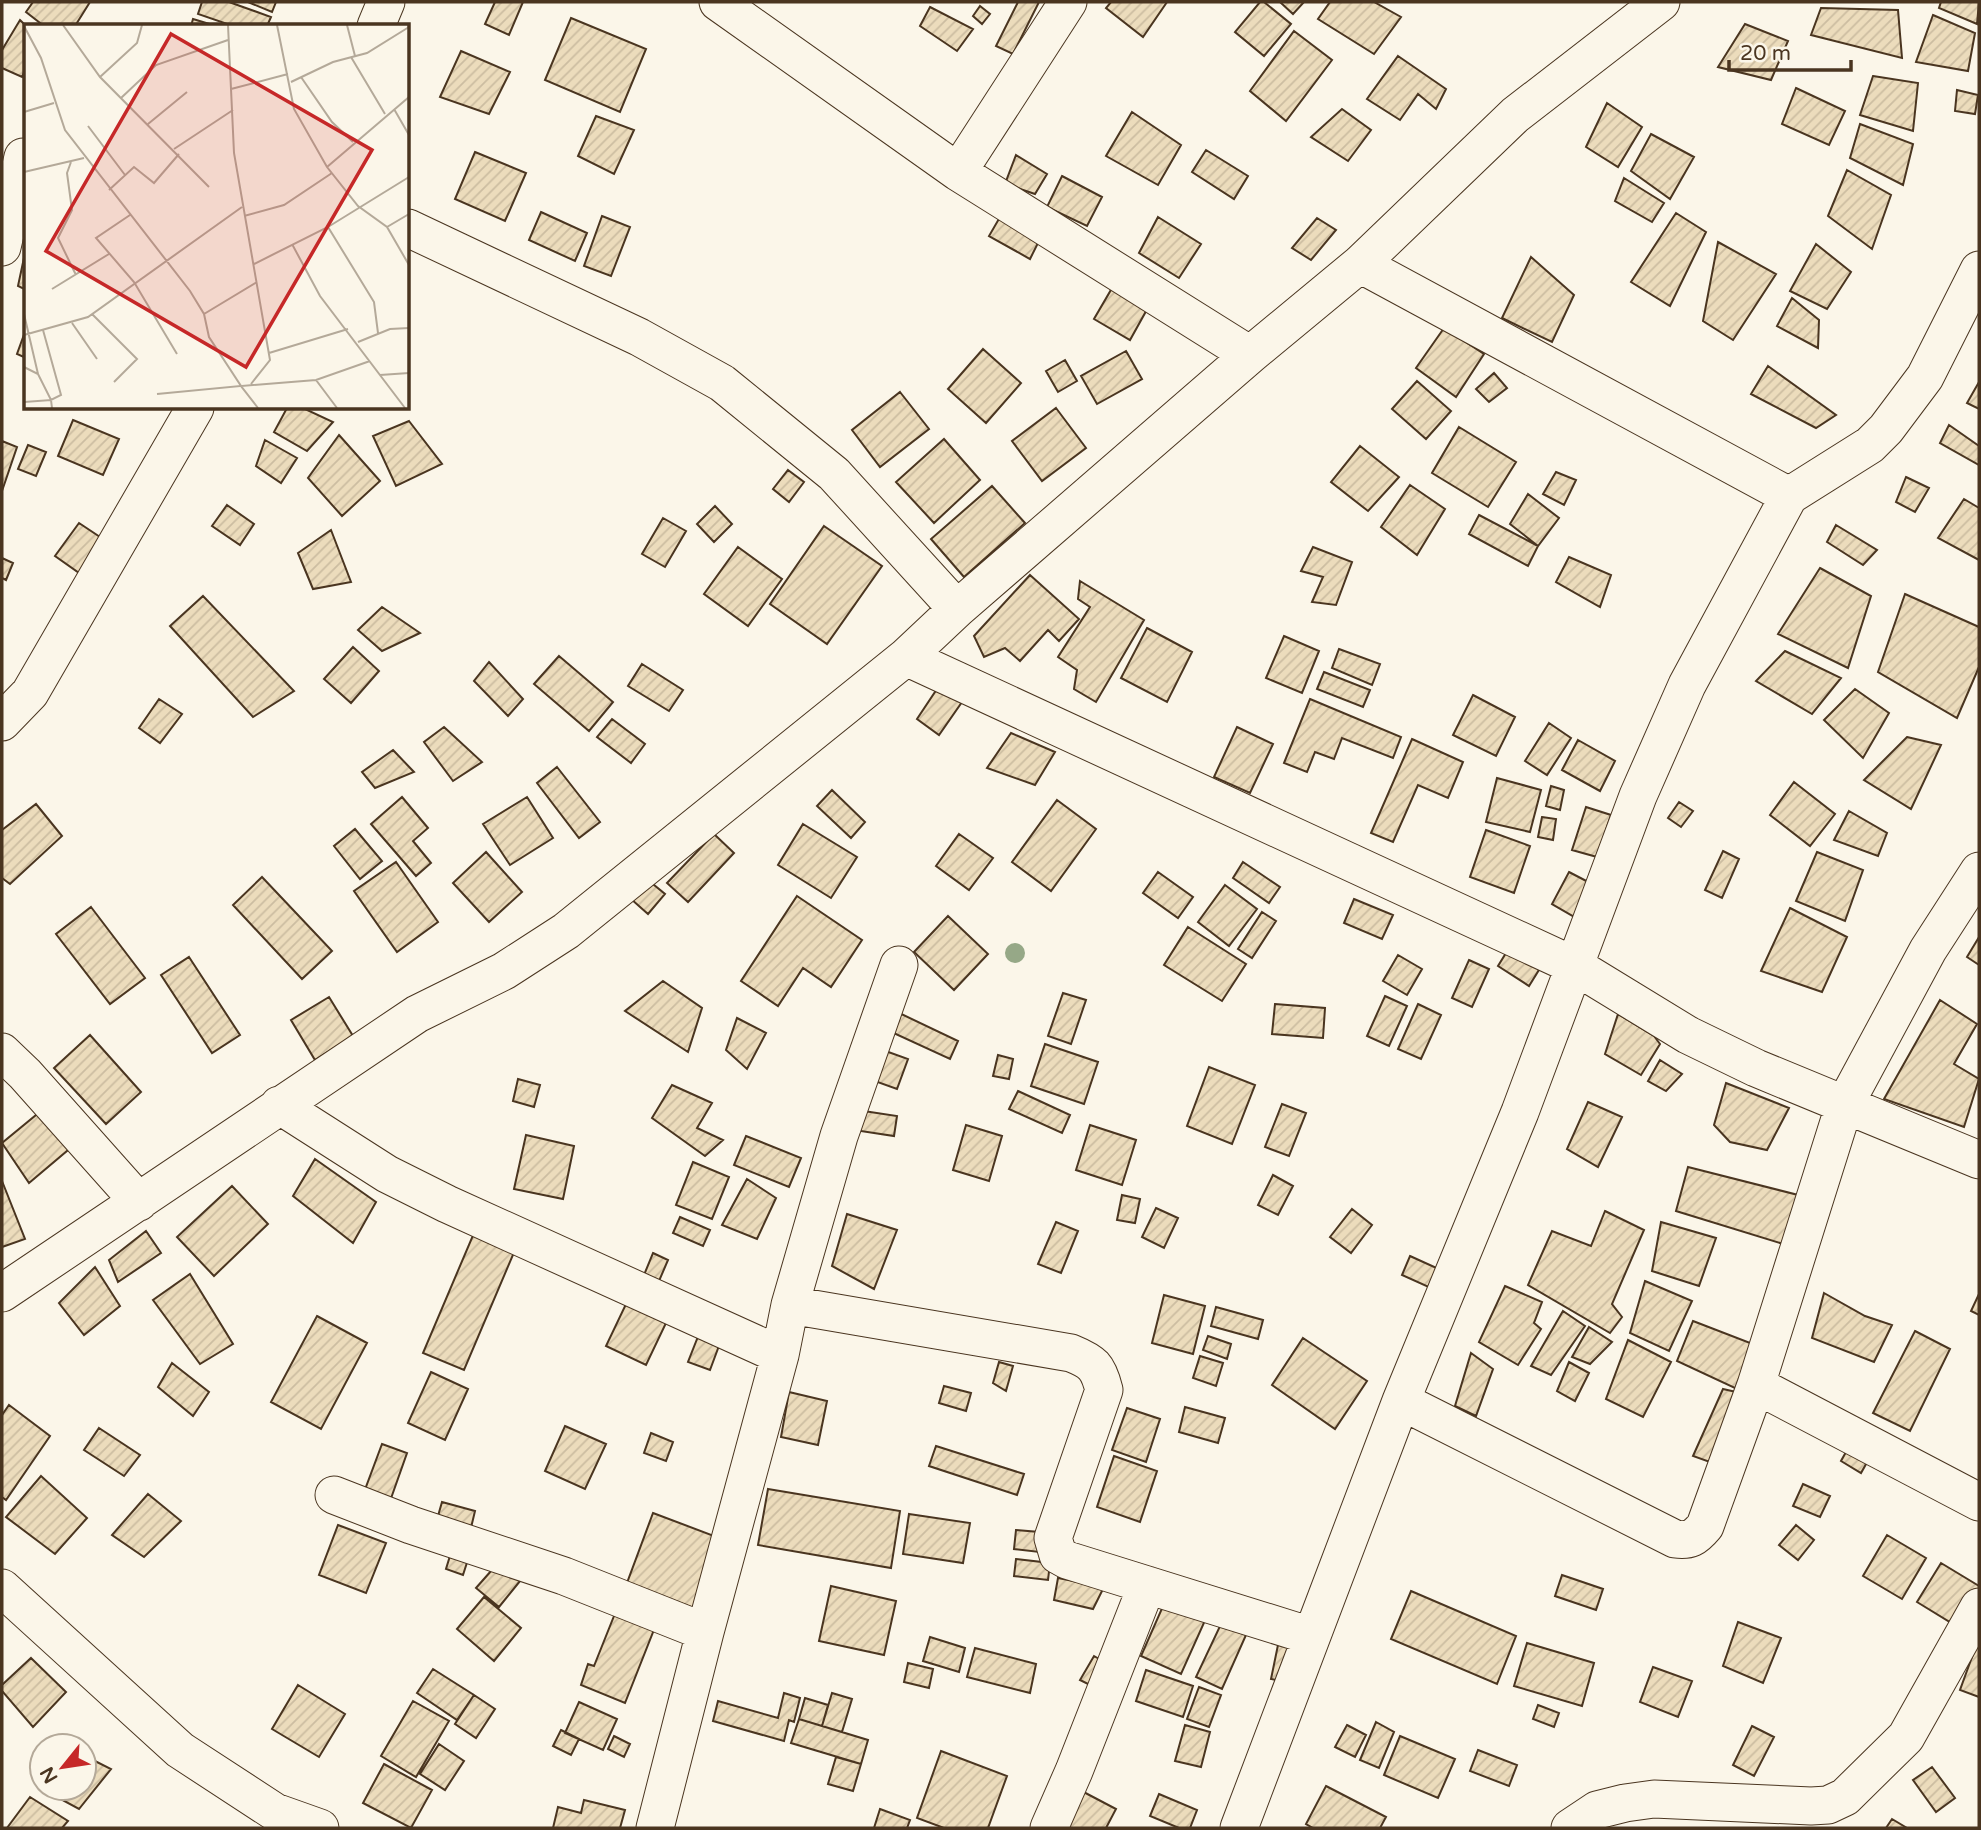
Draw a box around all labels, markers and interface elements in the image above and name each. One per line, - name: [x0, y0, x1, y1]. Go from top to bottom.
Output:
- inset map: [24, 24, 410, 410]
- scale bar: [1729, 28, 1852, 72]
- text: 20 m: [1740, 41, 1791, 66]
- north arrow: [28, 1732, 98, 1802]
- text: N: [36, 1763, 62, 1787]

